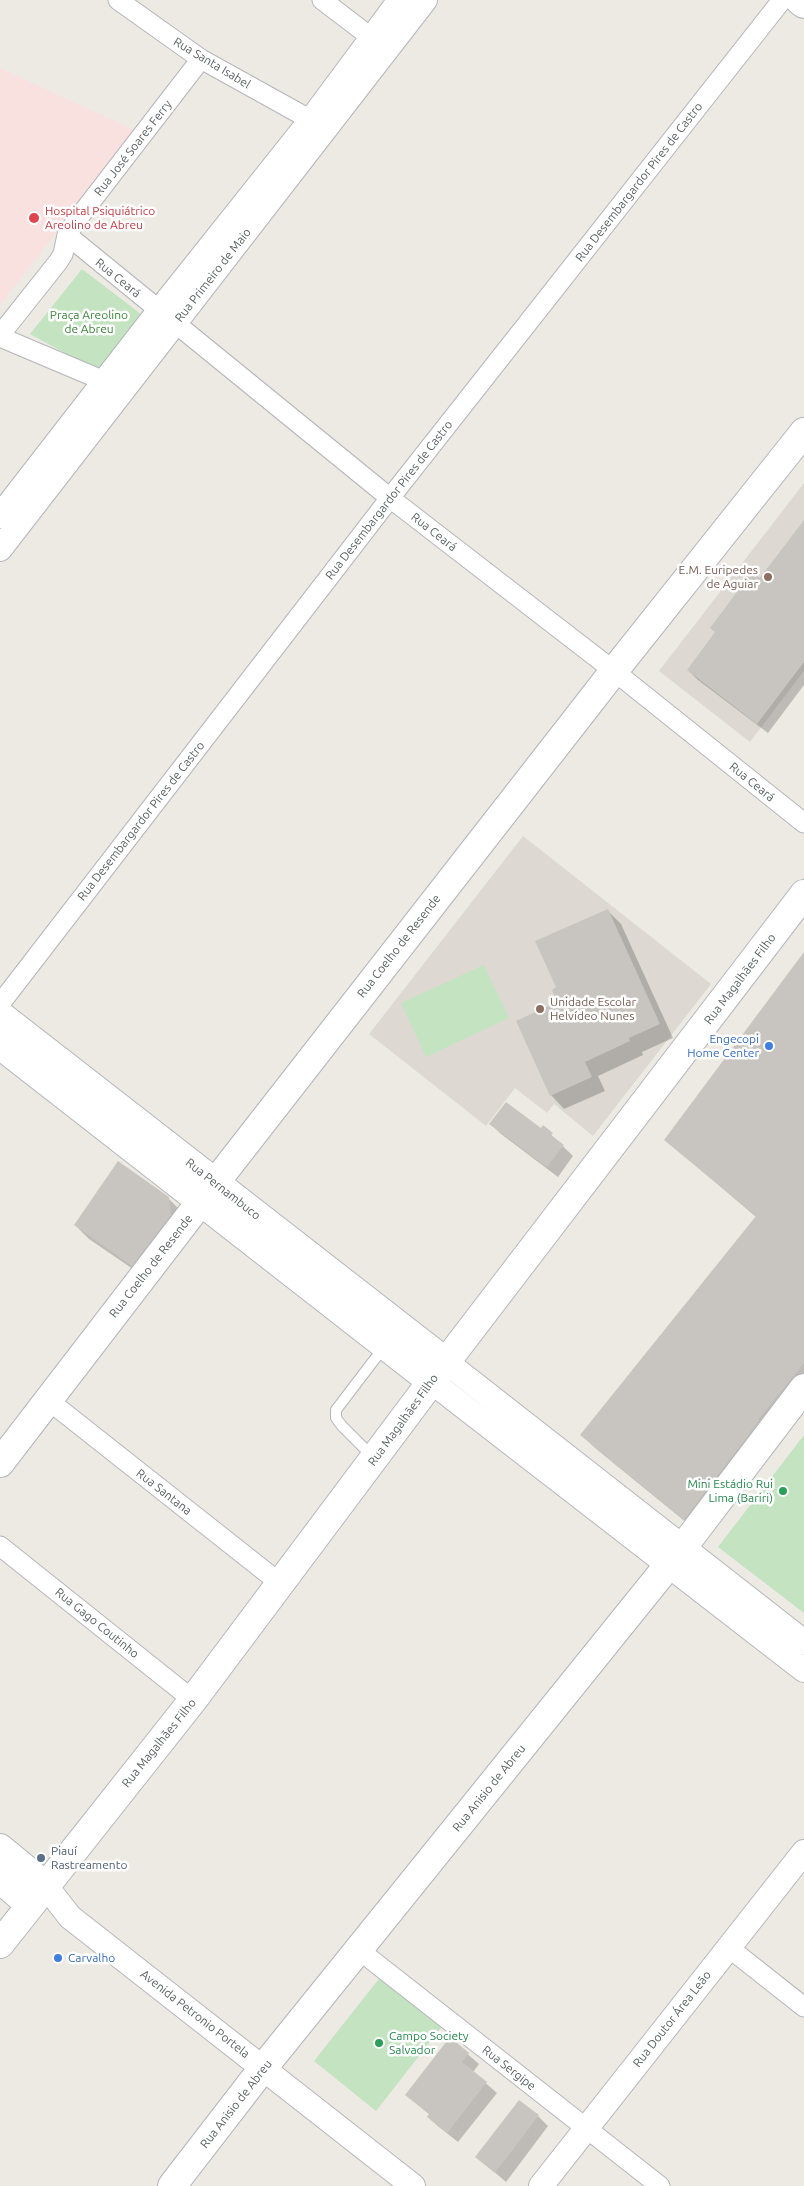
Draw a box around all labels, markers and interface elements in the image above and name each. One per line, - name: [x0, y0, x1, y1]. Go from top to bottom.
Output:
- street label: Rua Santa Isabel: [171, 34, 253, 92]
- street label: Rua José Soares Ferry: [91, 97, 175, 199]
- street label: Rua Desembargardor Pires de Castro: [572, 100, 706, 264]
- place label: Hospital Psiquiátrico Areolino de Abreu: [45, 204, 155, 232]
- marker: Hospital Psiquiátrico Areolino de Abreu: [27, 211, 41, 225]
- street label: Rua Primeiro de Maio: [172, 225, 254, 325]
- street label: Rua Ceará: [92, 255, 144, 301]
- park label: Praça Areolino de Abreu: [50, 308, 128, 336]
- street label: Rua Desembargardor Pires de Castro: [322, 418, 456, 582]
- street label: Rua Ceará: [408, 510, 460, 554]
- place label: E.M. Euripedes de Aguiar: [679, 563, 758, 591]
- marker: E.M. Euripedes de Aguiar: [762, 571, 774, 583]
- street label: Rua Desembargardor Pires de Castro: [74, 739, 208, 903]
- street label: Rua Ceará: [726, 759, 778, 805]
- street label: Rua Coelho de Resende: [354, 892, 444, 1000]
- street label: Rua Magalhães Filho: [701, 931, 779, 1027]
- place label: Unidade Escolar Helvídeo Nunes: [550, 995, 636, 1023]
- marker: Unidade Escolar Helvídeo Nunes: [534, 1003, 546, 1015]
- place label: Engecopi Home Center: [687, 1032, 759, 1060]
- marker: Engecopi Home Center: [763, 1040, 775, 1052]
- street label: Rua Pernambuco: [183, 1155, 263, 1223]
- street label: Rua Coelho de Resende: [106, 1212, 196, 1320]
- street label: Rua Magalhães Filho: [365, 1371, 441, 1469]
- street label: Rua Santana: [133, 1466, 195, 1518]
- place label: Mini Estádio Rui Lima (Bariri): [687, 1477, 773, 1505]
- marker: Mini Estádio Rui Lima (Bariri): [777, 1485, 789, 1497]
- street label: Rua Gago Coutinho: [52, 1585, 142, 1661]
- street label: Rua Magalhães Filho: [119, 1696, 199, 1790]
- street label: Rua Anisio de Abreu: [449, 1742, 529, 1834]
- place label: Piauí Rastreamento: [51, 1844, 127, 1872]
- marker: Piauí Rastreamento: [35, 1852, 47, 1864]
- place label: Carvalho: [68, 1951, 115, 1965]
- marker: Carvalho: [52, 1952, 64, 1964]
- street label: Avenida Petronio Portela: [138, 1967, 252, 2061]
- street label: Rua Doutor Área Leão: [630, 1968, 714, 2070]
- place label: Campo Society Salvador: [389, 2029, 469, 2057]
- marker: Campo Society Salvador: [373, 2037, 385, 2049]
- street label: Rua Sergipe: [479, 2043, 539, 2093]
- street label: Rua Anisio de Abreu: [197, 2057, 275, 2151]

